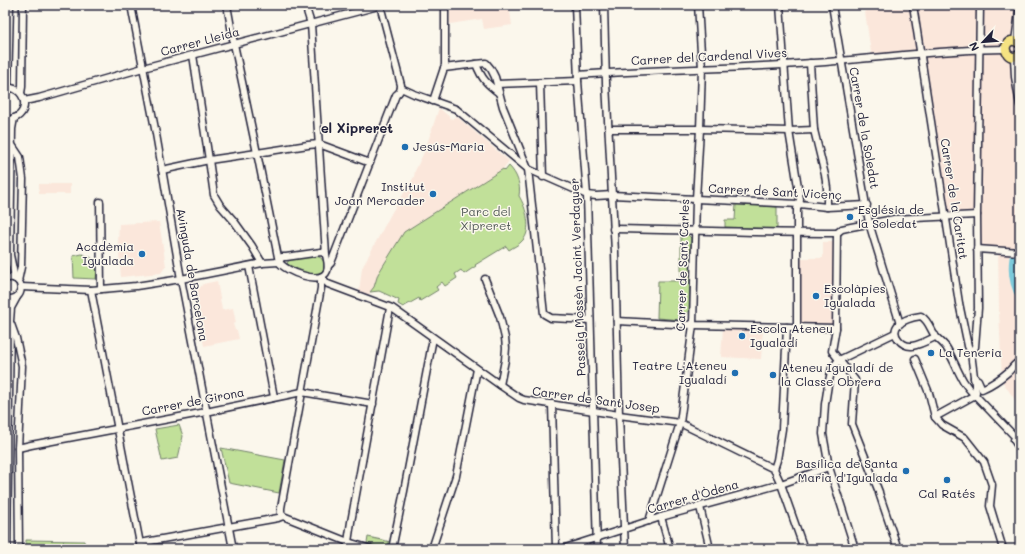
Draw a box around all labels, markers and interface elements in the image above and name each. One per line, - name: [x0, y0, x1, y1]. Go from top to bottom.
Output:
- north arrow: [963, 22, 1003, 62]
- street label: Carrer Lleida: [159, 23, 241, 59]
- text: N: [965, 40, 982, 54]
- street label: Carrer del Cardenal Vives: [630, 44, 788, 68]
- street label: Carrer de la Soledat: [846, 66, 884, 190]
- district label: el Xipreret: [321, 119, 393, 136]
- street label: Carrer de la Caritat: [938, 137, 972, 261]
- place label: Jesús-Maria: [413, 138, 485, 154]
- marker: Jesús-Maria: [400, 142, 410, 152]
- place label: Institut Joan Mercader: [335, 178, 425, 208]
- street label: Passeig Mossèn Jacint Verdaguer: [566, 178, 588, 376]
- street label: Carrer de Sant Vicenç: [708, 180, 842, 202]
- marker: Institut Joan Mercader: [428, 189, 438, 199]
- street label: Carrer de Sant Carles: [672, 198, 692, 332]
- place label: Església de la Soledat: [858, 201, 924, 231]
- park label: Parc del Xipreret: [460, 203, 512, 233]
- street label: Avinguda de Barcelona: [173, 207, 213, 343]
- marker: Església de la Soledat: [845, 212, 855, 222]
- place label: Acadèmia Igualada: [75, 238, 134, 268]
- marker: Acadèmia Igualada: [137, 249, 147, 259]
- place label: Escolàpies Igualada: [824, 280, 886, 310]
- marker: Escolàpies Igualada: [811, 291, 821, 301]
- place label: Escola Ateneu Igualadí: [750, 320, 833, 350]
- marker: Escola Ateneu Igualadí: [737, 331, 747, 341]
- place label: La Teneria: [939, 344, 1002, 360]
- marker: La Teneria: [926, 348, 936, 358]
- place label: Teatre L'Ateneu Igualadí: [632, 357, 727, 387]
- place label: Ateneu Igualadí de la Classe Obrera: [781, 359, 894, 389]
- marker: Teatre L'Ateneu Igualadí: [730, 368, 740, 378]
- marker: Ateneu Igualadí de la Classe Obrera: [768, 370, 778, 380]
- street label: Carrer de Sant Josep: [531, 382, 661, 416]
- street label: Carrer de Girona: [140, 383, 245, 419]
- place label: Basílica de Santa Maria d'Igualada: [796, 455, 898, 485]
- marker: Basílica de Santa Maria d'Igualada: [901, 466, 911, 476]
- street label: Carrer d'Òdena: [645, 475, 740, 517]
- marker: Cal Ratés: [942, 475, 952, 485]
- place label: Cal Ratés: [919, 485, 976, 501]

